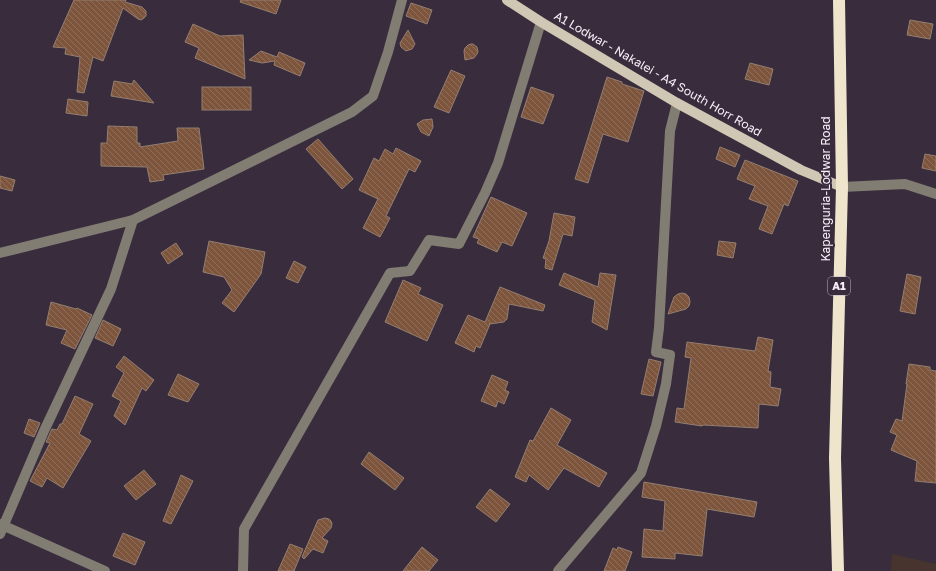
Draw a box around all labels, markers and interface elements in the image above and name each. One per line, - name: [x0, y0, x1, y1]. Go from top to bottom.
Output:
- street label: A1 Lodwar - Nakalei - A4 South Horr Road: [552, 8, 765, 139]
- street label: Kapenguria-Lodwar Road: [818, 116, 833, 262]
- road number: A1: [828, 277, 850, 295]

